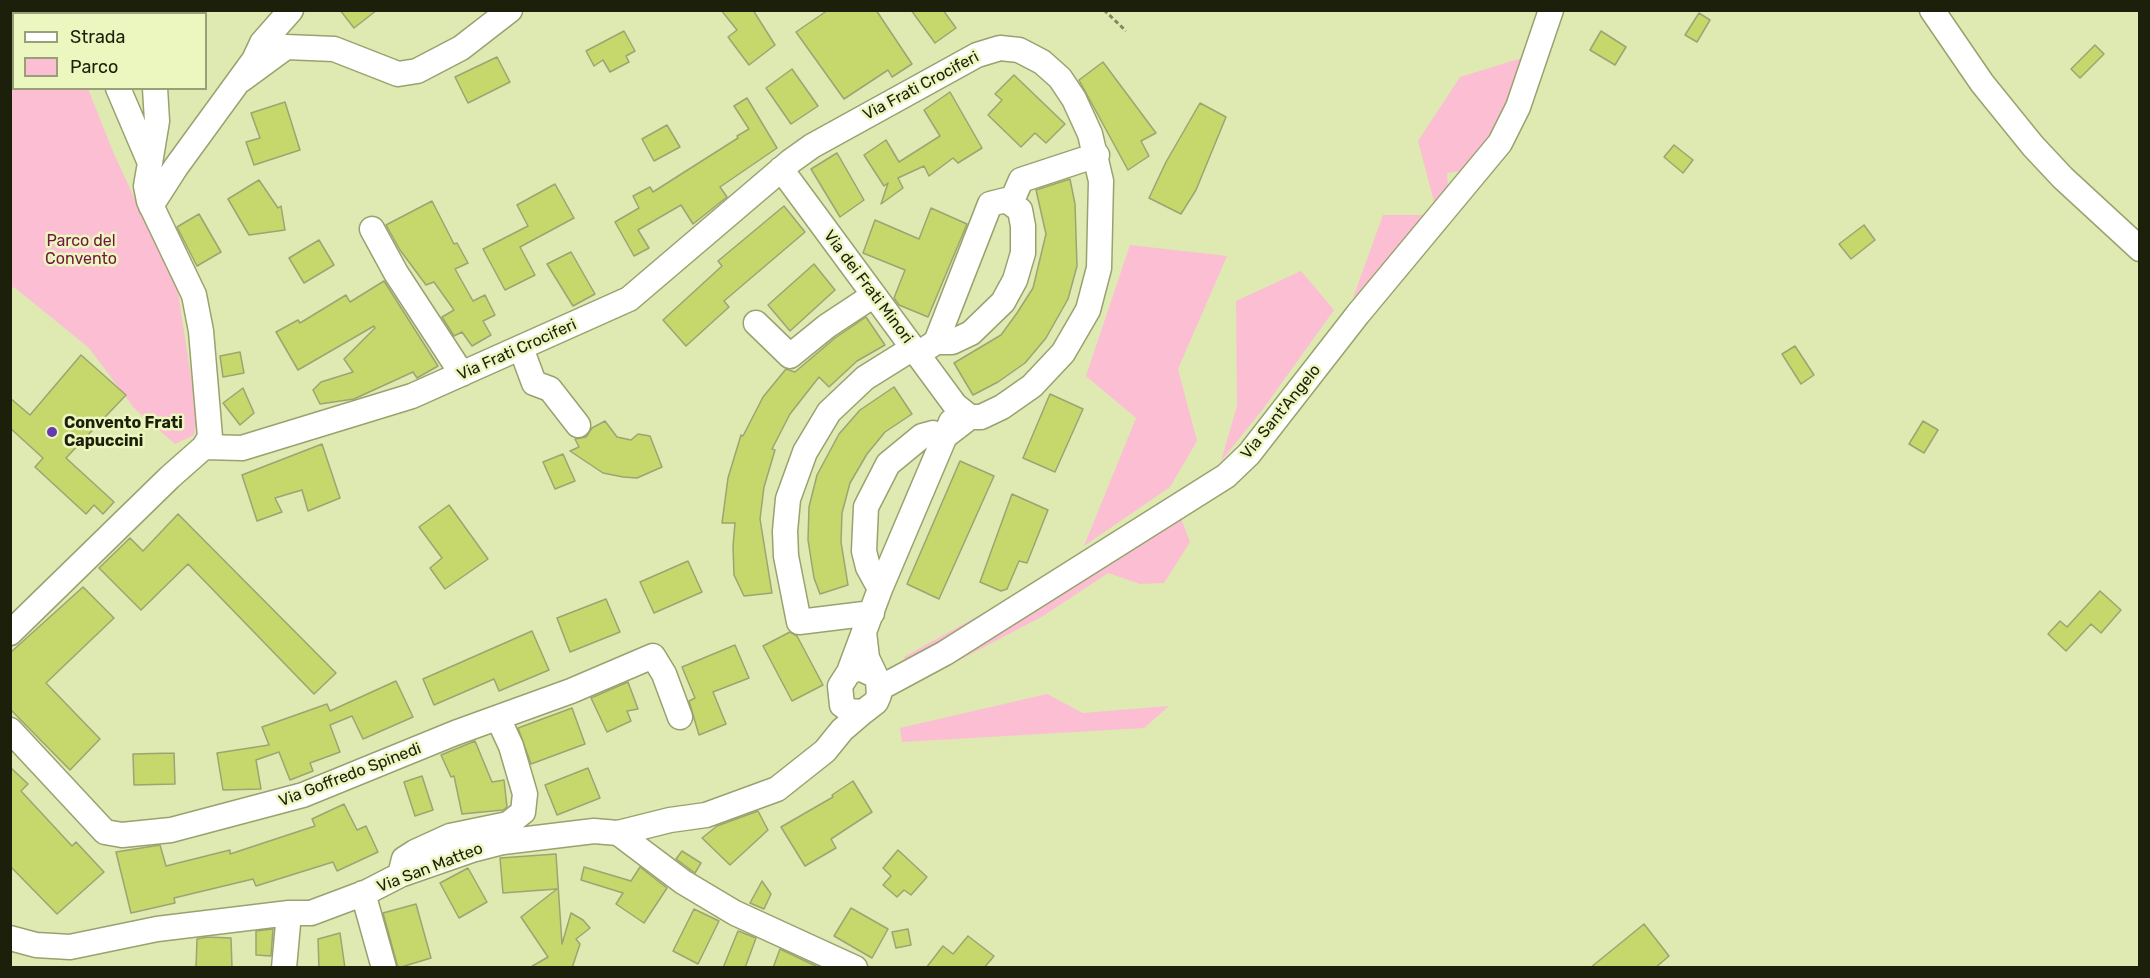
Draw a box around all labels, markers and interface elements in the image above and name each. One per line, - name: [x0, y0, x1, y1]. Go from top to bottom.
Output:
- legend: [12, 12, 207, 90]
- text: Strada: [70, 26, 126, 48]
- street label: Via Frati Crociferi: [860, 47, 982, 125]
- text: Parco: [70, 56, 118, 78]
- street label: Via dei Frati Minori: [819, 227, 917, 347]
- park label: Parco del Convento: [45, 231, 117, 269]
- street label: Via Frati Crociferi: [454, 315, 580, 385]
- street label: Via Sant'Angelo: [1237, 361, 1325, 463]
- place label: Convento Frati Capuccini: [64, 413, 183, 451]
- marker: Convento Frati Capuccini: [45, 425, 59, 439]
- street label: Via Goffredo Spinedi: [276, 739, 424, 811]
- street label: Via San Matteo: [374, 839, 486, 897]

